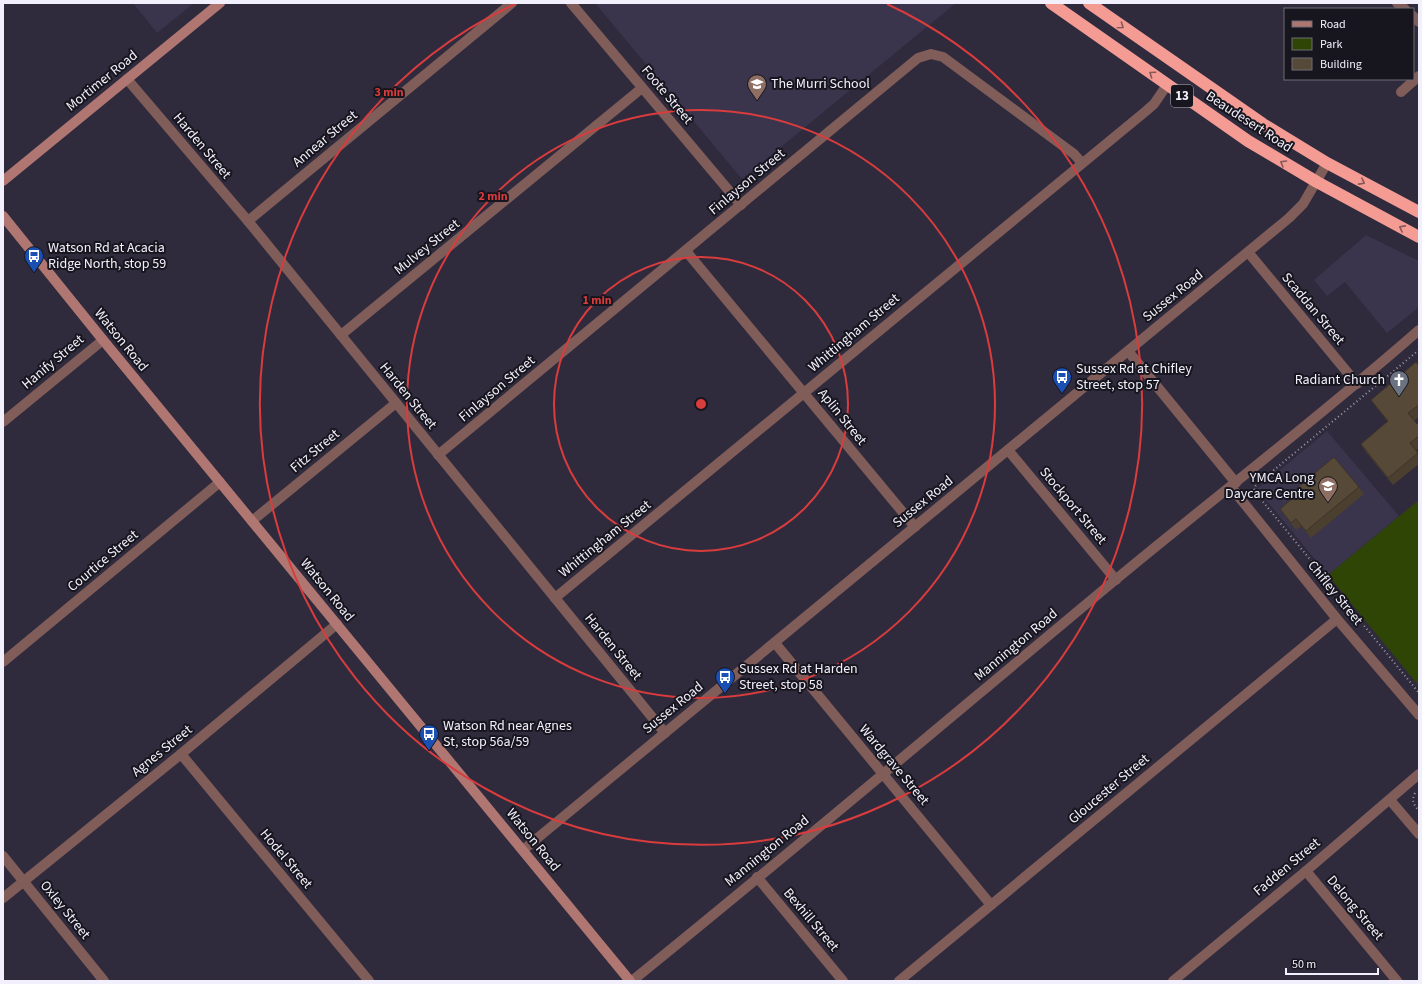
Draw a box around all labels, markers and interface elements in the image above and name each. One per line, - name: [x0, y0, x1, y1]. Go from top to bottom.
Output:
- legend: [1284, 8, 1414, 80]
- text: Road: [1320, 16, 1346, 33]
- one-way arrow: [1117, 21, 1124, 28]
- text: Park: [1320, 36, 1342, 53]
- street label: Mortimer Road: [62, 46, 142, 116]
- text: Building: [1320, 56, 1362, 73]
- street label: Foote Street: [637, 61, 698, 129]
- one-way arrow: [1150, 72, 1157, 79]
- school or university icon: The Murri School: [746, 73, 768, 101]
- place label: The Murri School: [771, 74, 870, 94]
- text: 3 min: [374, 84, 404, 101]
- road number: 13: [1171, 85, 1193, 107]
- street label: Beaudesert Road: [1202, 86, 1296, 158]
- street label: Annear Street: [288, 106, 362, 172]
- street label: Harden Street: [168, 108, 236, 184]
- street label: Finlayson Street: [705, 144, 790, 220]
- one-way arrow: [1280, 160, 1287, 167]
- one-way arrow: [1358, 177, 1365, 184]
- text: 2 min: [478, 188, 508, 205]
- street label: Mulvey Street: [390, 214, 464, 280]
- one-way arrow: [1399, 226, 1407, 233]
- place label: Watson Rd at Acacia Ridge North, stop 59: [48, 238, 166, 274]
- bus stop icon: Watson Rd at Acacia Ridge North, stop 59: [23, 245, 45, 273]
- street label: Sussex Road: [1138, 265, 1208, 327]
- street label: Scaddan Street: [1277, 269, 1349, 350]
- street label: Whittingham Street: [804, 289, 904, 377]
- text: 1 min: [582, 292, 612, 309]
- street label: Watson Road: [89, 304, 153, 376]
- street label: Hanify Street: [18, 330, 89, 394]
- street label: Finlayson Street: [455, 351, 540, 427]
- street label: Harden Street: [375, 358, 441, 434]
- place label: Sussex Rd at Chifley Street, stop 57: [1076, 359, 1192, 395]
- bus stop icon: Sussex Rd at Chifley Street, stop 57: [1051, 366, 1073, 394]
- church icon: Radiant Church: [1388, 369, 1410, 397]
- place label: Radiant Church: [1295, 370, 1385, 390]
- street label: Aplin Street: [813, 384, 871, 450]
- centre of rings: [694, 397, 708, 411]
- street label: Fitz Street: [286, 424, 344, 478]
- street label: Stockport Street: [1035, 463, 1111, 549]
- place label: YMCA Long Daycare Centre: [1225, 468, 1314, 504]
- street label: Sussex Road: [888, 471, 958, 533]
- school or university icon: YMCA Long Daycare Centre: [1317, 475, 1339, 503]
- street label: Whittingham Street: [555, 495, 656, 583]
- street label: Courtice Street: [63, 525, 143, 597]
- street label: Watson Road: [295, 554, 359, 626]
- street label: Chifley Street: [1303, 556, 1368, 630]
- street label: Mannington Road: [970, 604, 1062, 686]
- street label: Harden Street: [580, 609, 646, 685]
- place label: Sussex Rd at Harden Street, stop 58: [739, 659, 858, 695]
- bus stop icon: Sussex Rd at Harden Street, stop 58: [714, 666, 736, 694]
- street label: Sussex Road: [638, 677, 708, 739]
- place label: Watson Rd near Agnes St, stop 56a/59: [443, 716, 572, 752]
- street label: Agnes Street: [127, 720, 197, 782]
- street label: Wardgrave Street: [854, 720, 934, 810]
- bus stop icon: Watson Rd near Agnes St, stop 56a/59: [418, 723, 440, 751]
- street label: Gloucester Street: [1064, 749, 1154, 829]
- street label: Watson Road: [501, 804, 565, 876]
- street label: Mannington Road: [721, 811, 813, 891]
- street label: Hodel Street: [255, 825, 317, 894]
- street label: Fadden Street: [1249, 833, 1325, 901]
- street label: Delong Street: [1322, 871, 1388, 945]
- street label: Oxley Street: [35, 876, 95, 944]
- street label: Bexhill Street: [778, 884, 844, 956]
- scale bar: [1286, 950, 1378, 976]
- text: 50 m: [1292, 956, 1316, 973]

